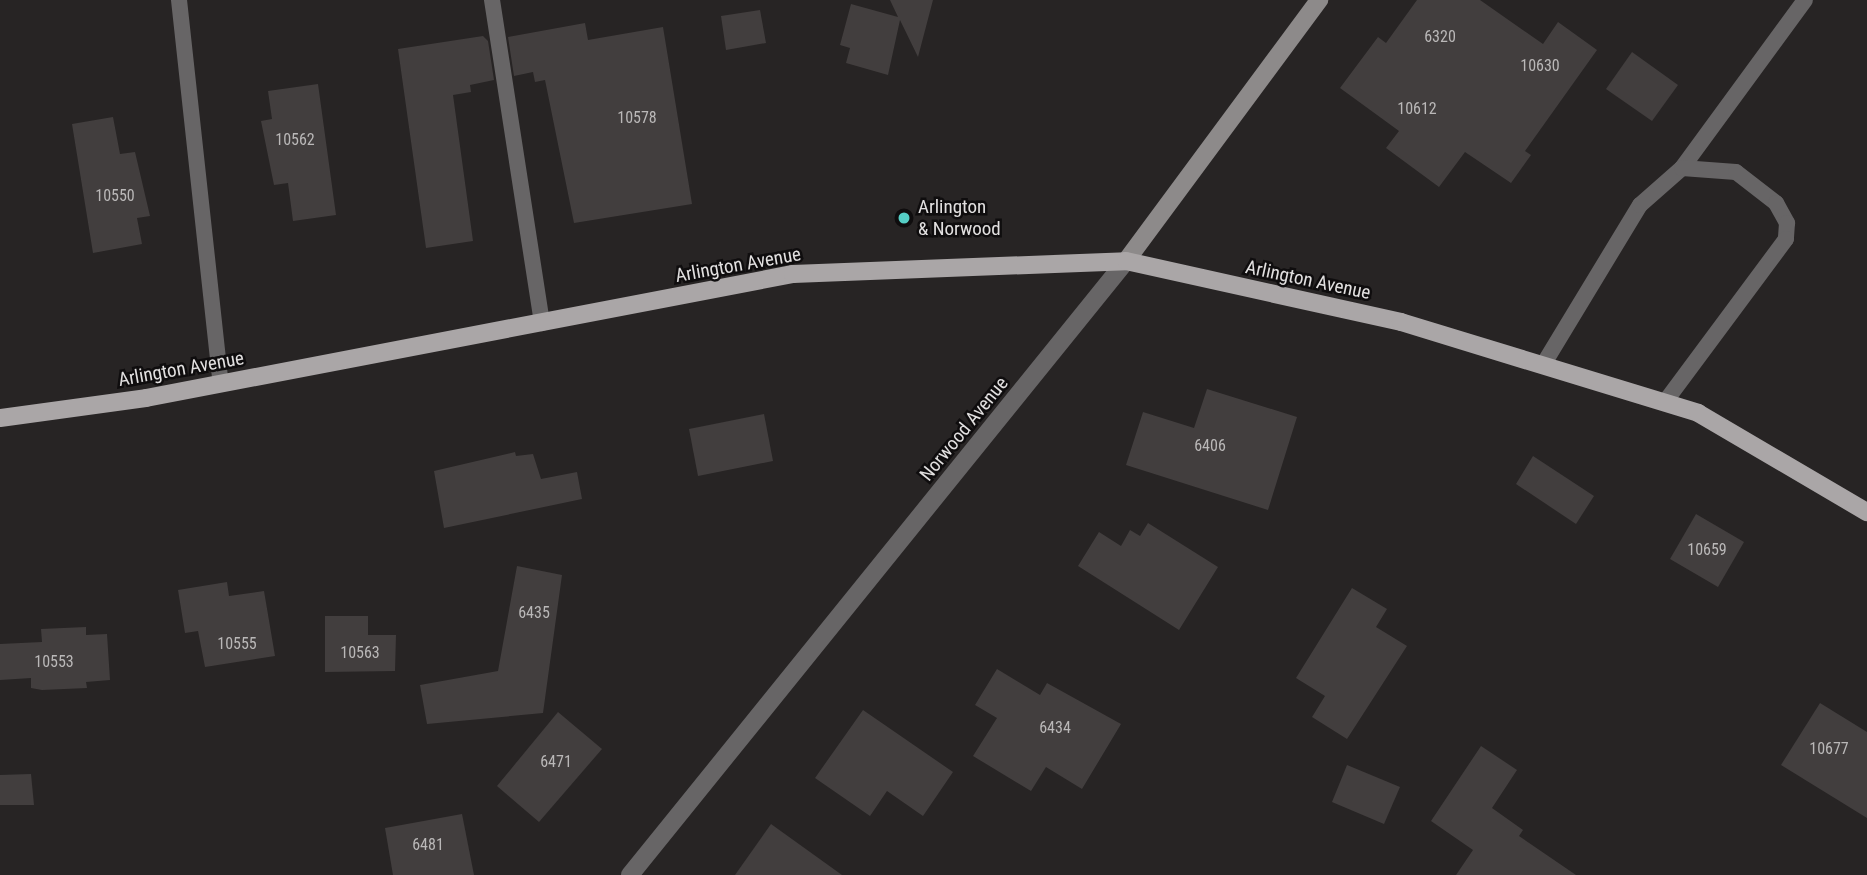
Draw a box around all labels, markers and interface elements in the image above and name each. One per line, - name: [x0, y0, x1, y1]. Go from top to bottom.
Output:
- house number: 6320: [1424, 27, 1456, 47]
- house number: 10630: [1520, 56, 1560, 76]
- house number: 10612: [1397, 99, 1437, 119]
- house number: 10578: [617, 108, 657, 128]
- house number: 10562: [275, 130, 315, 150]
- house number: 10550: [95, 186, 135, 206]
- place label: Arlington & Norwood: [918, 196, 1001, 240]
- marker: Arlington & Norwood: [896, 210, 912, 226]
- street label: Arlington Avenue: [673, 243, 803, 287]
- street label: Arlington Avenue: [1243, 256, 1373, 304]
- street label: Arlington Avenue: [116, 347, 246, 391]
- street label: Norwood Avenue: [915, 372, 1013, 486]
- house number: 6406: [1194, 436, 1226, 456]
- house number: 10659: [1687, 540, 1727, 560]
- house number: 6435: [518, 603, 550, 623]
- house number: 10555: [217, 634, 257, 654]
- house number: 10563: [340, 643, 380, 663]
- house number: 10553: [34, 652, 74, 672]
- house number: 6434: [1039, 718, 1071, 738]
- house number: 10677: [1809, 739, 1849, 759]
- house number: 6471: [540, 752, 572, 772]
- house number: 6481: [412, 835, 444, 855]

